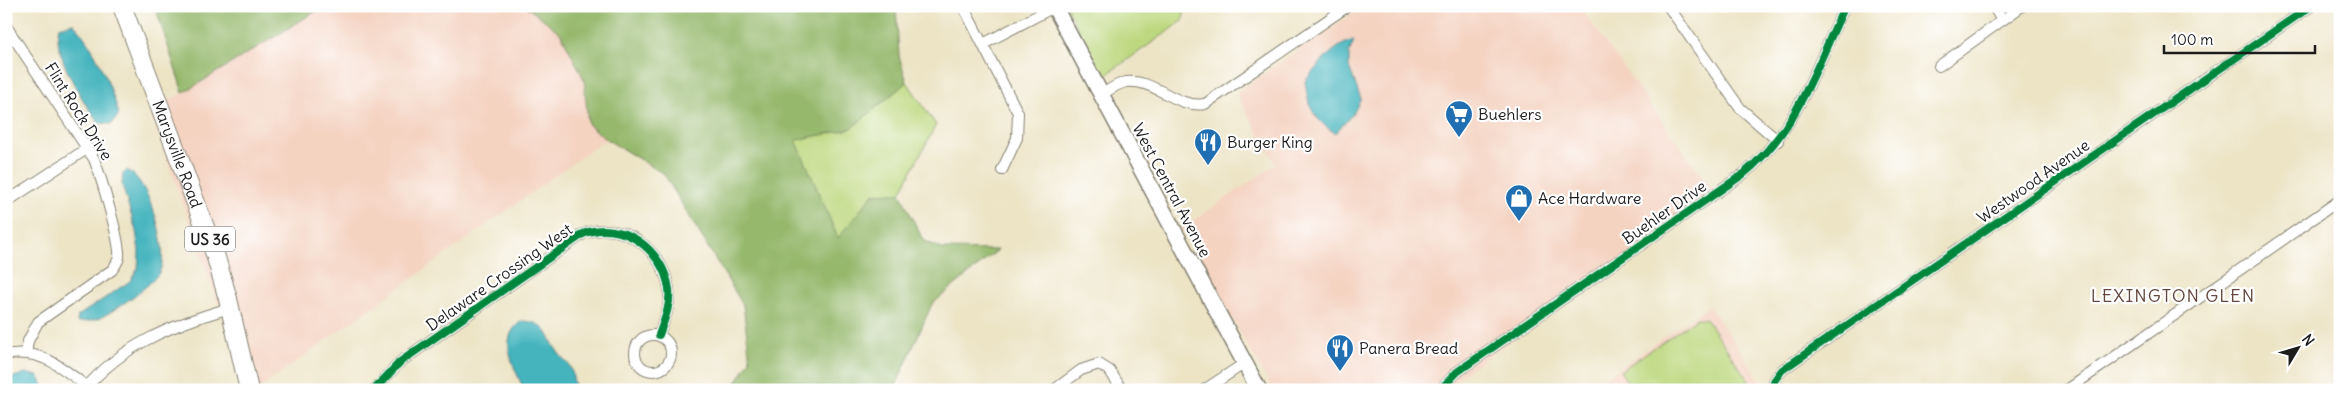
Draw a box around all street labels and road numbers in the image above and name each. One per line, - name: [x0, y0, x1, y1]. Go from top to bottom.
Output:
- street label: Flint Rock Drive: [41, 58, 117, 164]
- street label: Marysville Road: [148, 97, 207, 211]
- street label: West Central Avenue: [1128, 120, 1216, 260]
- street label: Westwood Avenue: [1973, 135, 2093, 227]
- street label: Buehler Drive: [1618, 176, 1710, 248]
- street label: Delaware Crossing West: [422, 219, 577, 335]
- road number: US 36: [185, 226, 235, 252]

